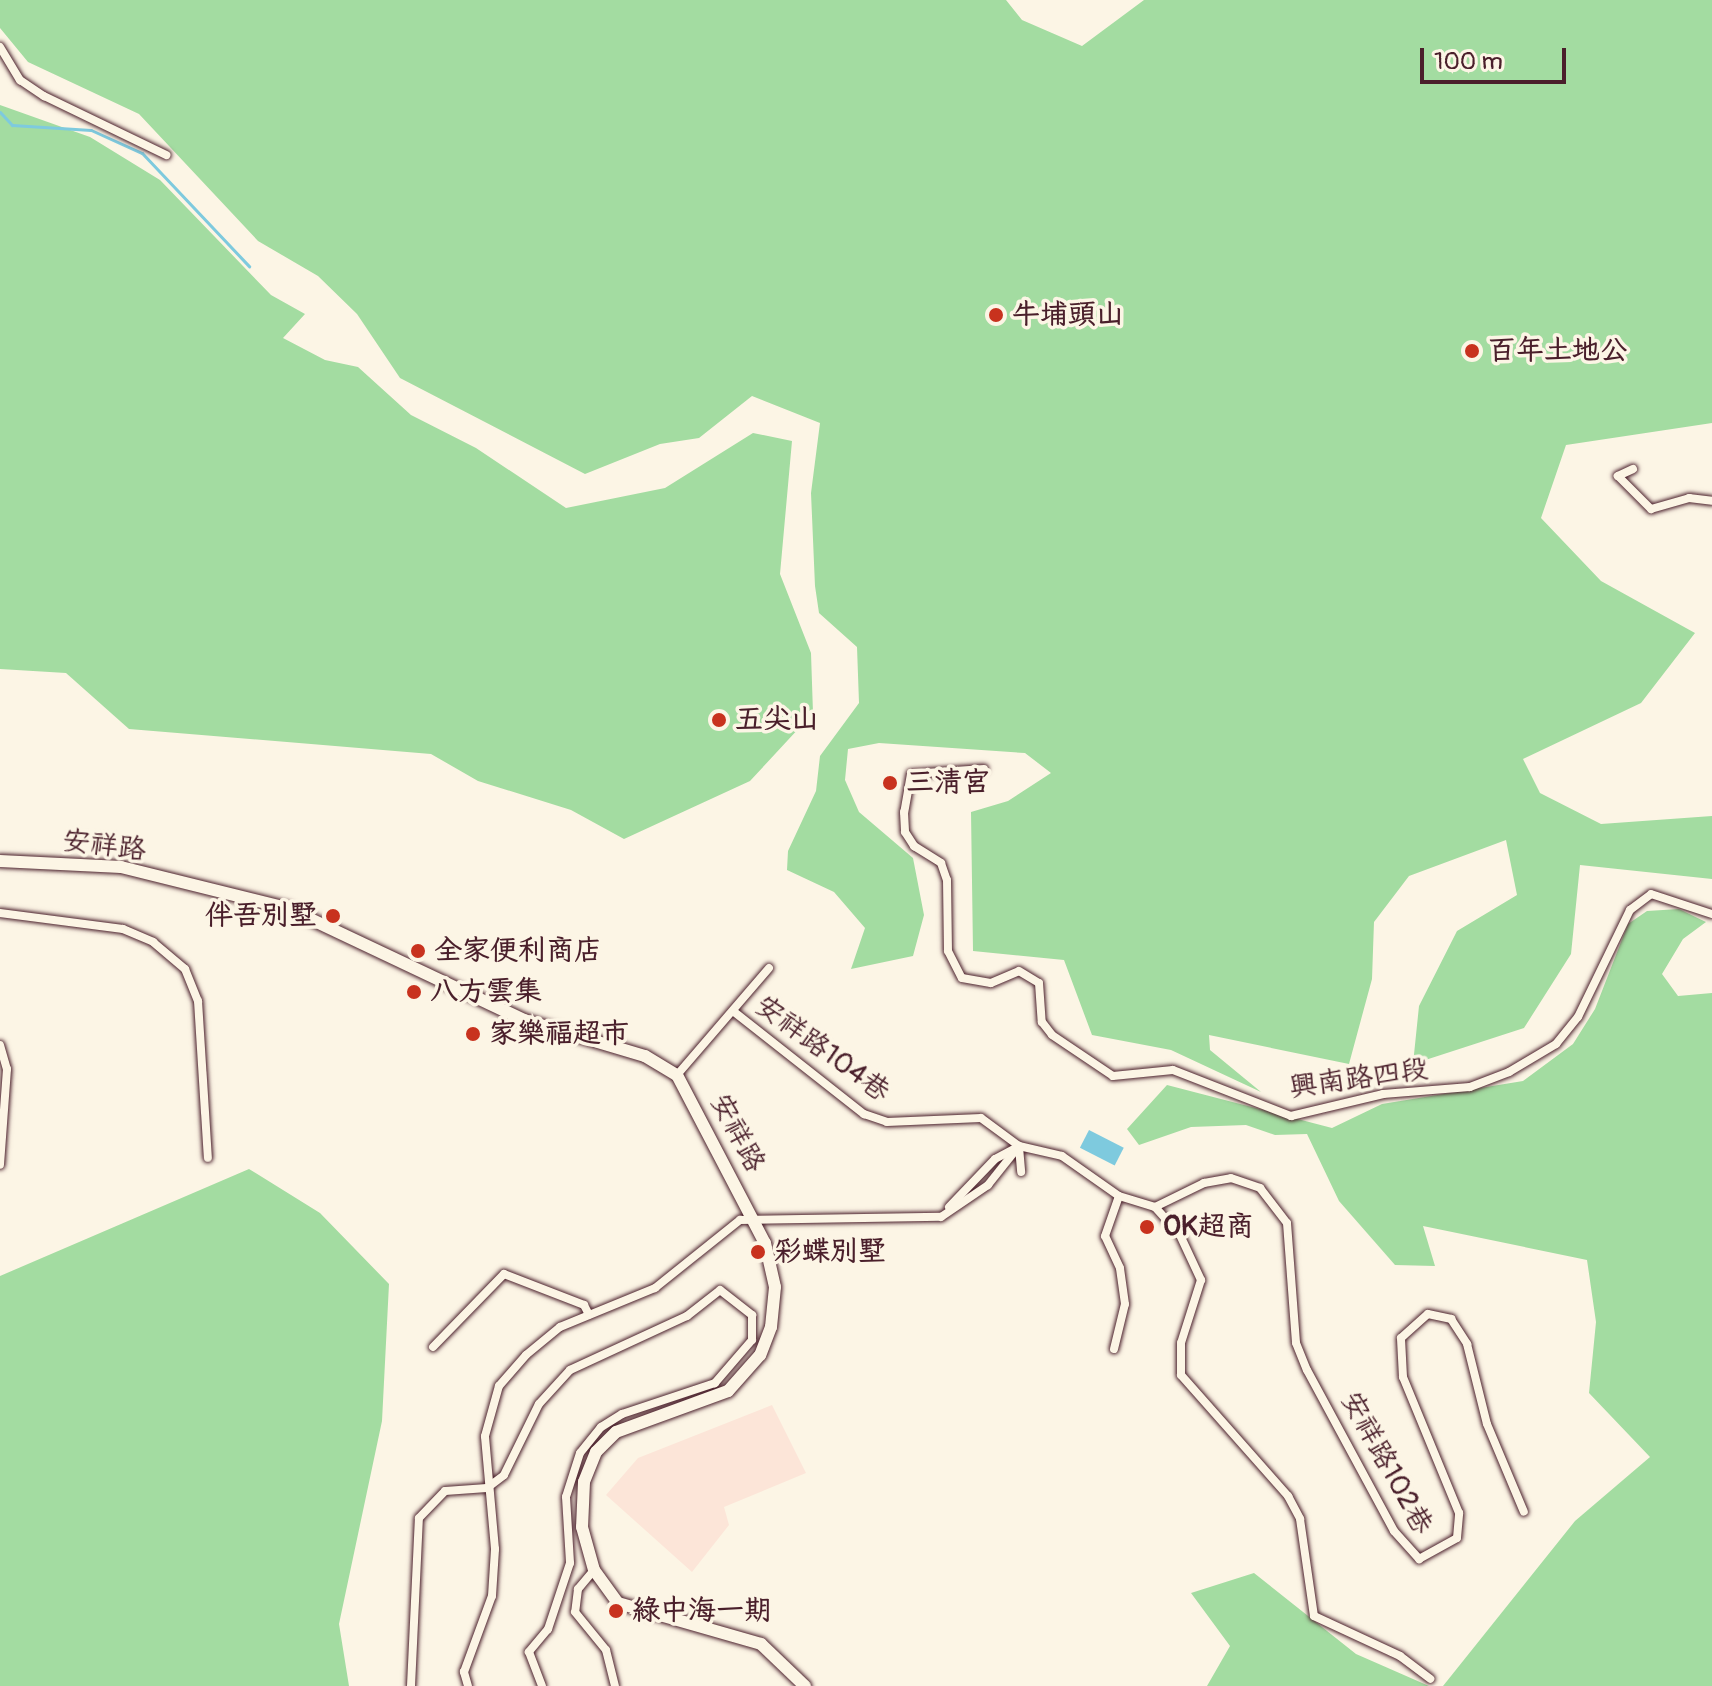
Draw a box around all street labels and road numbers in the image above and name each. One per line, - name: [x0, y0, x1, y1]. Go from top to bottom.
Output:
- street label: 安祥路: [60, 824, 148, 868]
- street label: 安祥路104巷: [748, 989, 896, 1109]
- street label: 興南路四段: [1287, 1053, 1431, 1105]
- street label: 安祥路: [702, 1088, 772, 1178]
- street label: 安祥路102巷: [1333, 1386, 1439, 1540]

